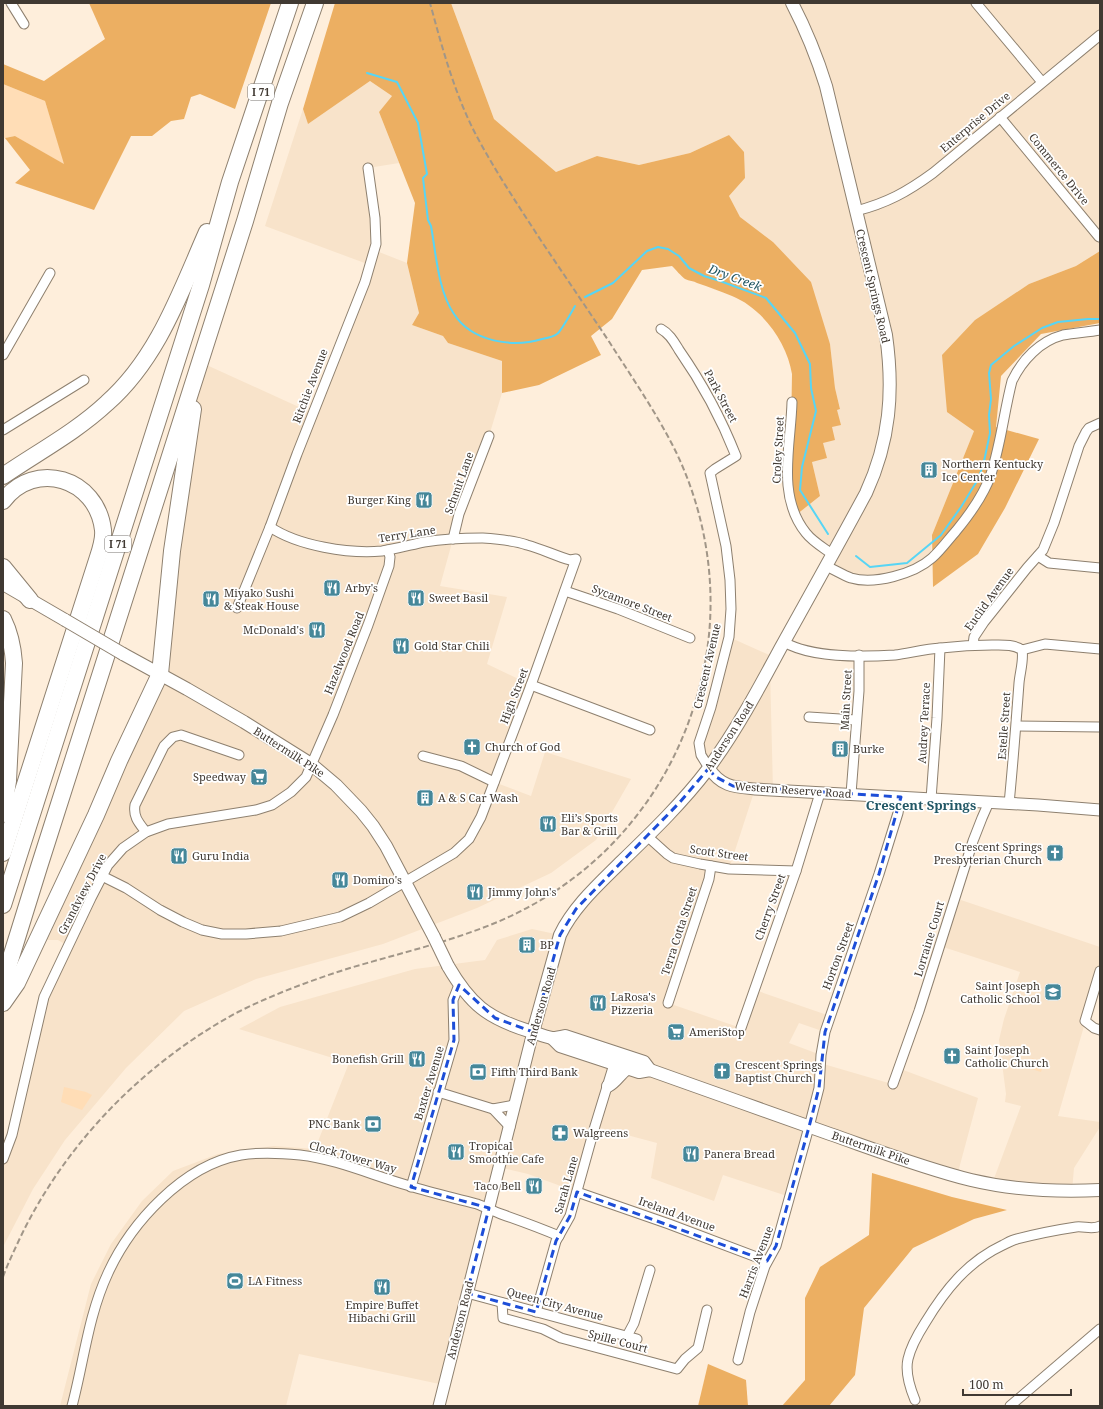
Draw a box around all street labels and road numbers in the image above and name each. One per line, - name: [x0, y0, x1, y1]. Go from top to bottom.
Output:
- road number: I 71: [248, 84, 274, 100]
- street label: Enterprise Drive: [937, 88, 1013, 155]
- street label: Commerce Drive: [1026, 130, 1093, 208]
- street label: Crescent Springs Road: [853, 227, 894, 345]
- street label: Ritchie Avenue: [288, 346, 331, 425]
- street label: Park Street: [701, 367, 742, 425]
- street label: Croley Street: [768, 416, 787, 484]
- street label: Schmit Lane: [440, 450, 477, 516]
- street label: Terry Lane: [377, 522, 437, 545]
- road number: I 71: [105, 536, 131, 552]
- street label: Euclid Avenue: [960, 564, 1017, 633]
- street label: Sycamore Street: [590, 580, 675, 625]
- street label: Hazelwood Road: [320, 609, 367, 696]
- street label: Crescent Avenue: [689, 622, 724, 710]
- street label: High Street: [496, 666, 531, 726]
- street label: Main Street: [836, 669, 855, 731]
- street label: Audrey Terrace: [914, 682, 933, 764]
- street label: Estelle Street: [994, 691, 1013, 760]
- street label: Anderson Road: [700, 698, 757, 774]
- street label: Buttermilk Pike: [251, 723, 328, 780]
- street label: Western Reserve Road: [734, 778, 852, 801]
- street label: Scott Street: [689, 841, 749, 864]
- street label: Grandview Drive: [54, 850, 109, 937]
- street label: Cherry Street: [751, 871, 789, 942]
- street label: Terra Cotta Street: [657, 885, 700, 977]
- street label: Lorraine Court: [910, 899, 947, 978]
- street label: Horton Street: [818, 920, 857, 992]
- street label: Anderson Road: [522, 965, 559, 1047]
- street label: Baxter Avenue: [410, 1044, 447, 1122]
- street label: Buttermilk Pike: [830, 1127, 912, 1168]
- street label: Clock Tower Way: [308, 1137, 399, 1176]
- street label: Sarah Lane: [550, 1154, 581, 1215]
- street label: Ireland Avenue: [637, 1193, 718, 1234]
- street label: Harris Avenue: [735, 1224, 776, 1300]
- street label: Anderson Road: [443, 1279, 477, 1361]
- street label: Queen City Avenue: [505, 1283, 605, 1324]
- street label: Spille Court: [587, 1325, 650, 1356]

